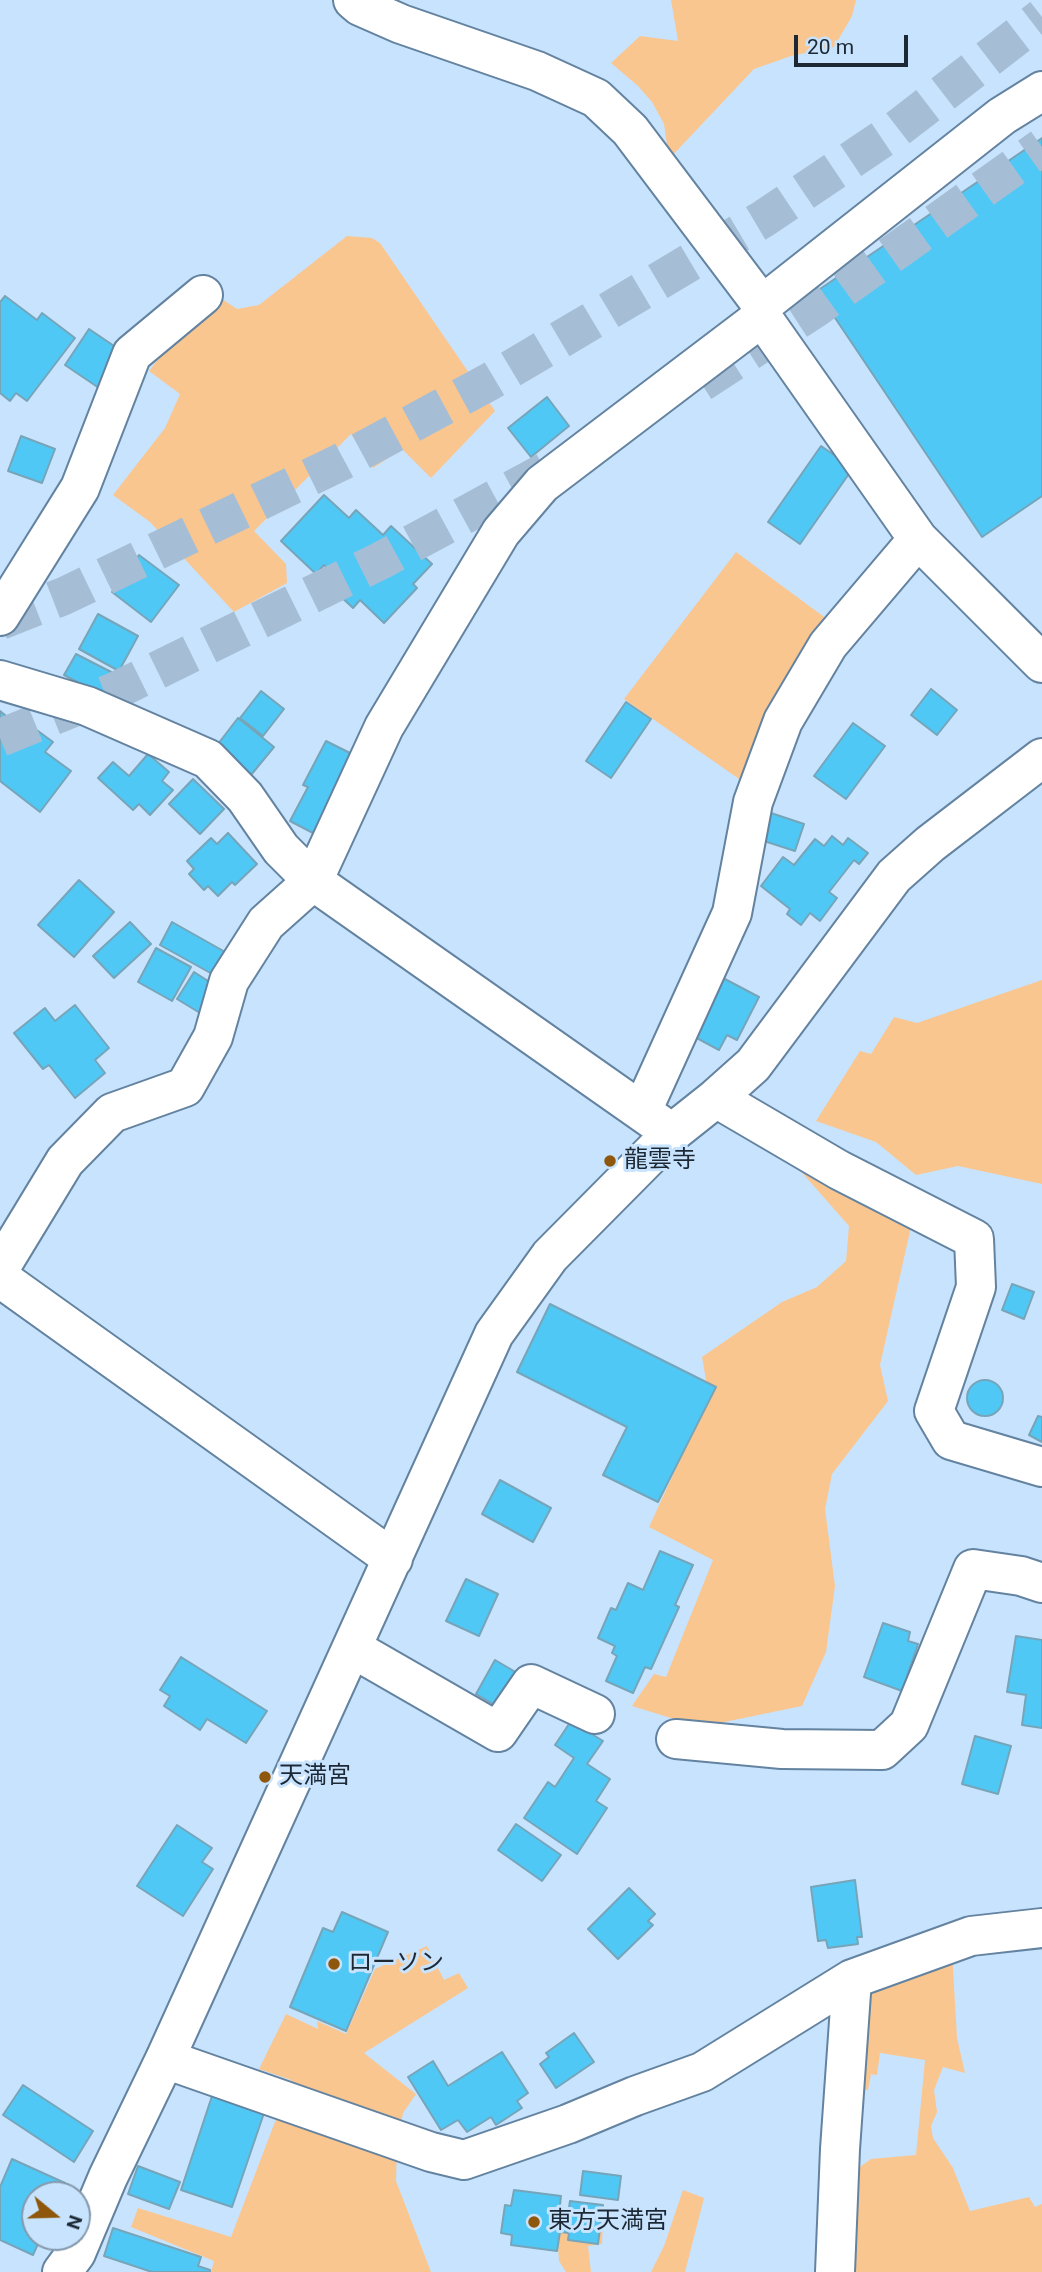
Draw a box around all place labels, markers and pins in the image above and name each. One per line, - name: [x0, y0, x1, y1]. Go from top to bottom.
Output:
- place label: 龍雲寺: [624, 1147, 696, 1175]
- marker: 龍雲寺: [602, 1153, 618, 1169]
- place label: 天満宮: [279, 1763, 351, 1791]
- marker: 天満宮: [257, 1769, 273, 1785]
- place label: ローソン: [348, 1950, 444, 1978]
- marker: ローソン: [326, 1956, 342, 1972]
- place label: 東方天満宮: [548, 2208, 668, 2236]
- marker: 東方天満宮: [526, 2214, 542, 2230]

